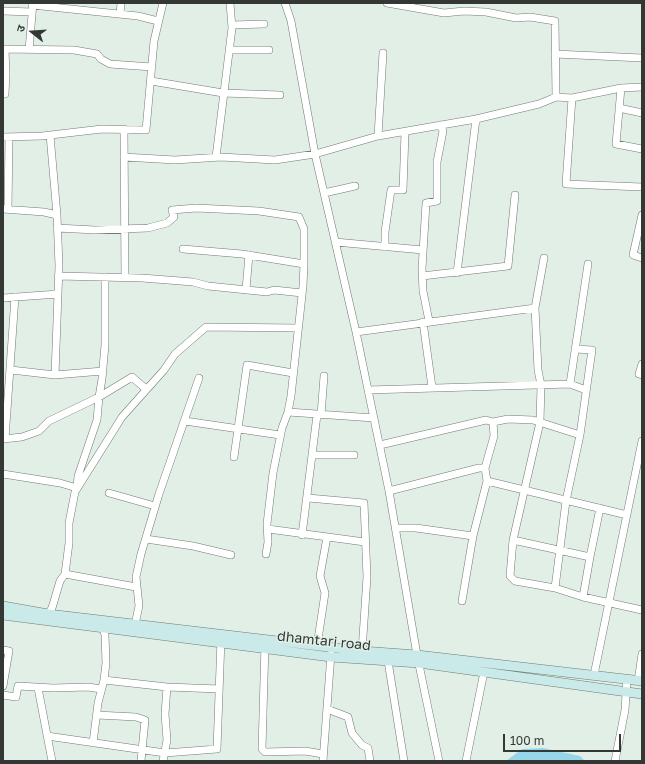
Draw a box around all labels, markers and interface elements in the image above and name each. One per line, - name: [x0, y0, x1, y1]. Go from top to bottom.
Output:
- north arrow: [12, 12, 52, 52]
- text: उ: [13, 23, 27, 33]
- street label: dhamtari road: [276, 628, 372, 654]
- scale bar: [505, 726, 623, 752]
- text: 100 m: [510, 733, 544, 748]

